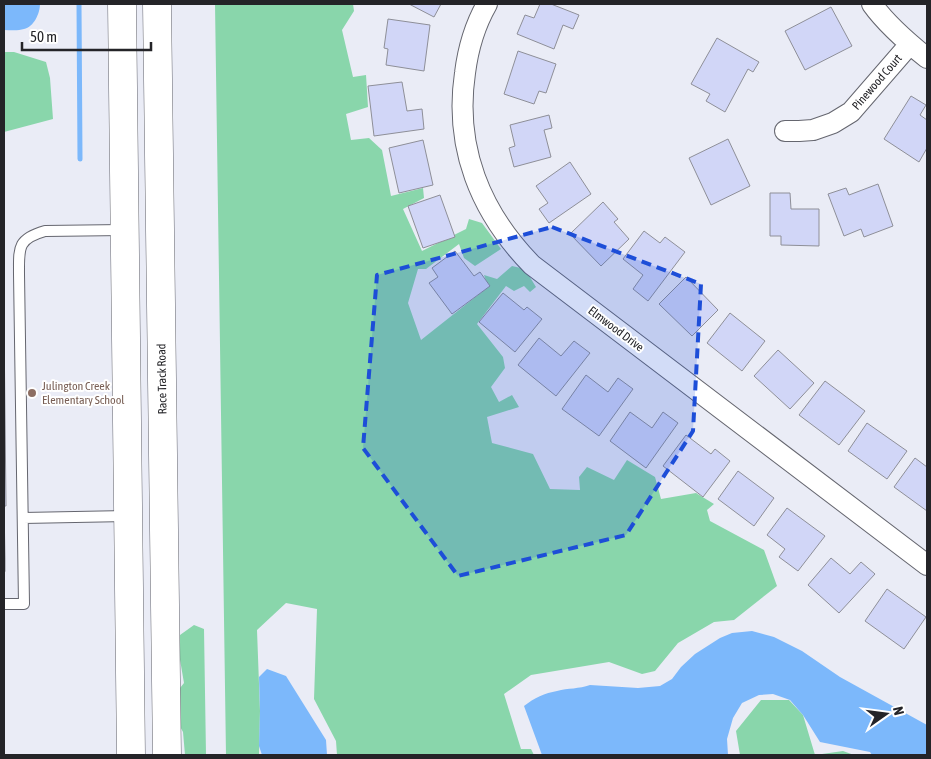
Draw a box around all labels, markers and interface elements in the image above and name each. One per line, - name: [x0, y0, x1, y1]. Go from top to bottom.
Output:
- scale bar: [22, 20, 151, 52]
- text: 50 m: [30, 28, 57, 45]
- street label: Pinewood Court: [849, 51, 905, 113]
- street label: Elmwood Drive: [585, 304, 647, 354]
- street label: Race Track Road: [154, 343, 170, 415]
- place label: Julington Creek Elementary School: [42, 379, 125, 407]
- marker: Julington Creek Elementary School: [26, 387, 38, 399]
- north arrow: [861, 689, 911, 739]
- text: N: [890, 705, 907, 717]

